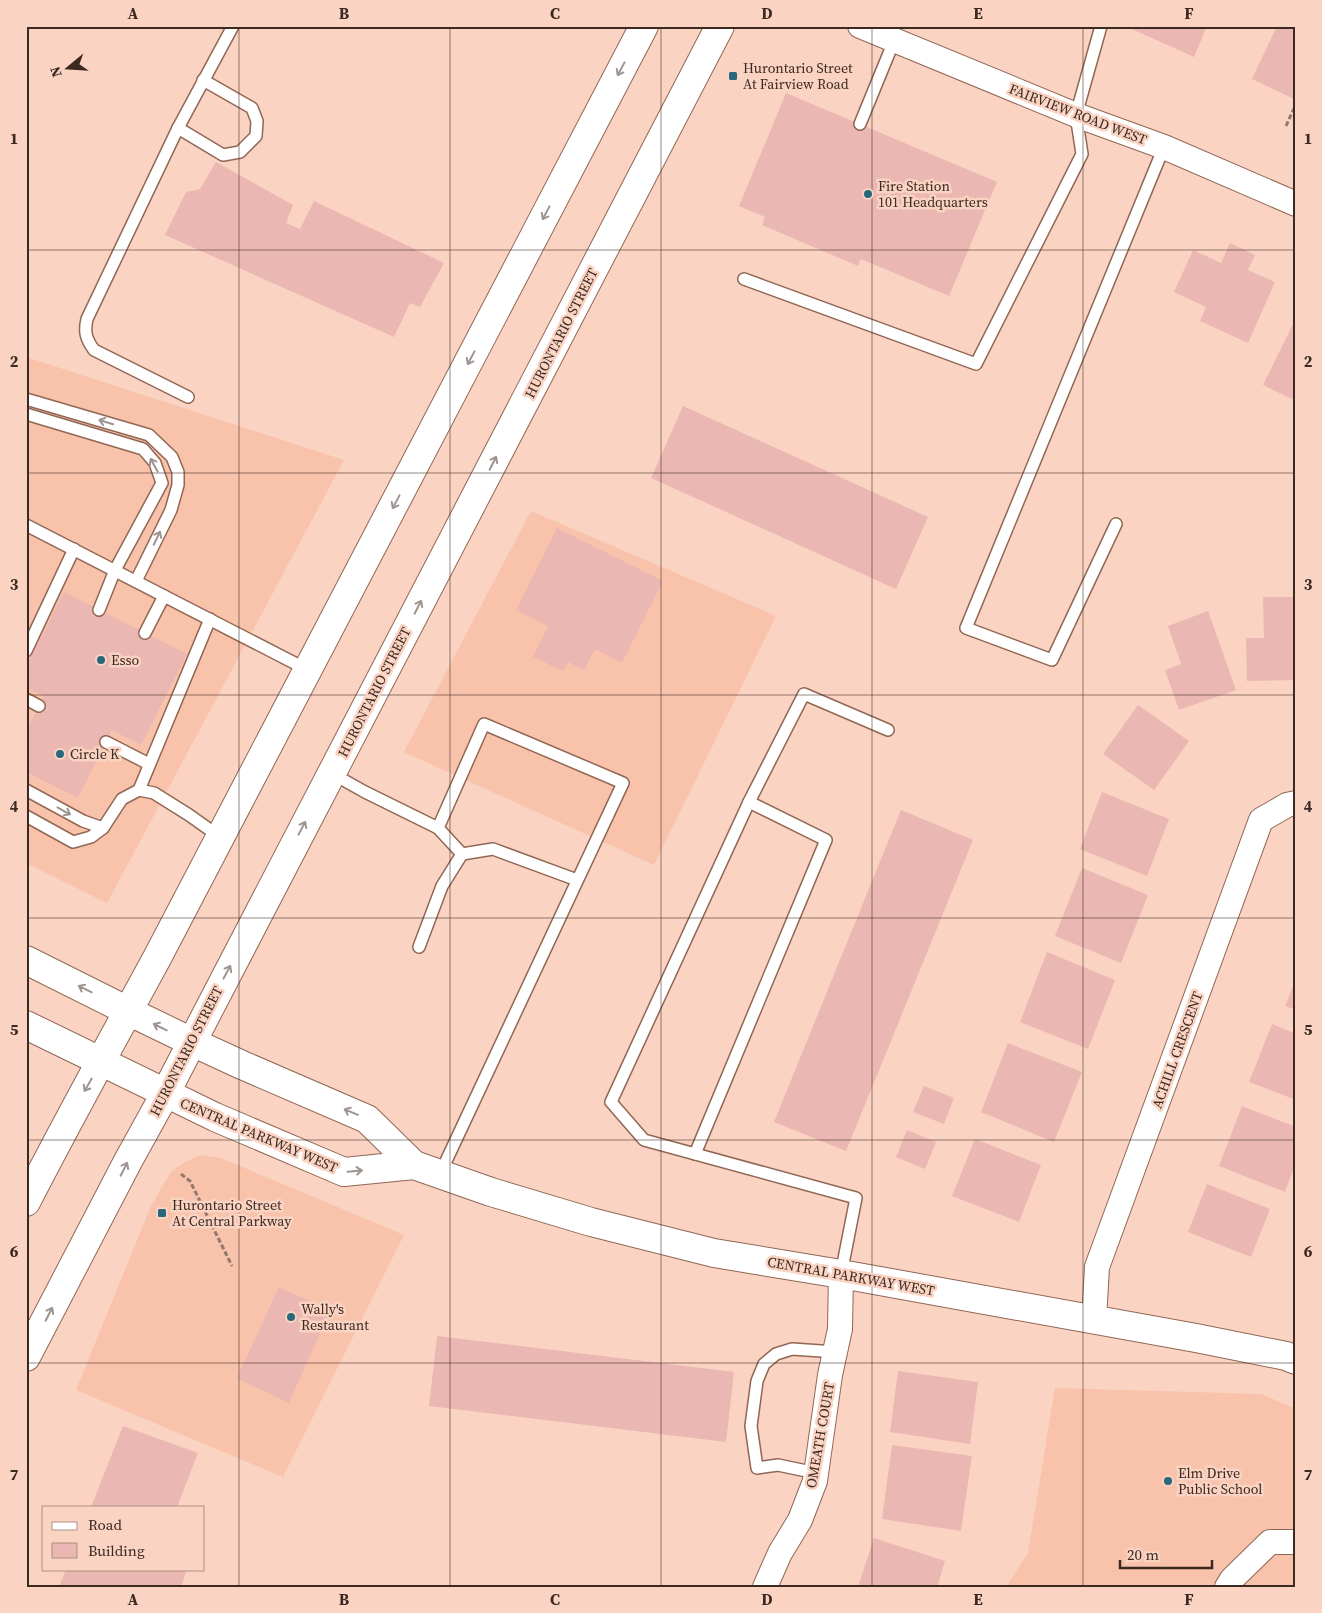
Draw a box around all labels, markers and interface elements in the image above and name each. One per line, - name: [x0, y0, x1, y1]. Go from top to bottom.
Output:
- text: A: [128, 2, 139, 24]
- text: B: [339, 2, 350, 24]
- text: C: [550, 2, 560, 24]
- text: D: [761, 2, 773, 24]
- text: E: [973, 2, 983, 24]
- text: F: [1184, 2, 1194, 24]
- north arrow: [42, 42, 92, 92]
- place label: Hurontario Street At Fairview Road: [743, 58, 853, 94]
- one-way arrow: [616, 62, 626, 77]
- text: N: [45, 64, 67, 80]
- marker: Hurontario Street At Fairview Road: [727, 70, 739, 82]
- street label: FAIRVIEW ROAD WEST: [1006, 78, 1150, 150]
- text: 1: [10, 127, 18, 149]
- text: 1: [1304, 127, 1312, 149]
- place label: Fire Station 101 Headquarters: [878, 176, 988, 212]
- marker: Fire Station 101 Headquarters: [862, 188, 874, 200]
- one-way arrow: [541, 206, 551, 221]
- street label: HURONTARIO STREET: [520, 264, 603, 401]
- text: 2: [10, 350, 19, 372]
- one-way arrow: [466, 350, 476, 365]
- text: 2: [1304, 350, 1313, 372]
- one-way arrow: [98, 417, 114, 427]
- one-way arrow: [488, 455, 498, 470]
- one-way arrow: [149, 458, 159, 473]
- one-way arrow: [391, 494, 401, 509]
- one-way arrow: [153, 531, 163, 546]
- text: 3: [10, 573, 19, 595]
- text: 3: [1304, 573, 1313, 595]
- one-way arrow: [414, 600, 423, 615]
- street label: HURONTARIO STREET: [333, 623, 416, 760]
- place label: Esso: [111, 650, 140, 670]
- marker: Esso: [95, 654, 107, 666]
- place label: Circle K: [70, 744, 120, 764]
- marker: Circle K: [54, 748, 66, 760]
- text: 4: [10, 795, 19, 817]
- text: 4: [1304, 795, 1313, 817]
- one-way arrow: [56, 806, 70, 816]
- one-way arrow: [297, 821, 307, 836]
- one-way arrow: [222, 965, 232, 980]
- street label: HURONTARIO STREET: [145, 982, 228, 1119]
- one-way arrow: [78, 984, 93, 993]
- street label: ACHILL CRESCENT: [1147, 988, 1208, 1111]
- text: 5: [10, 1018, 19, 1040]
- text: 5: [1304, 1018, 1313, 1040]
- one-way arrow: [153, 1021, 168, 1031]
- one-way arrow: [83, 1078, 93, 1092]
- street label: CENTRAL PARKWAY WEST: [177, 1093, 341, 1178]
- one-way arrow: [344, 1106, 359, 1116]
- one-way arrow: [119, 1162, 129, 1177]
- one-way arrow: [347, 1166, 363, 1175]
- place label: Hurontario Street At Central Parkway: [172, 1195, 292, 1231]
- marker: Hurontario Street At Central Parkway: [156, 1207, 168, 1219]
- text: 6: [10, 1240, 19, 1262]
- text: 6: [1304, 1240, 1313, 1262]
- street label: CENTRAL PARKWAY WEST: [766, 1251, 937, 1301]
- place label: Wally's Restaurant: [301, 1299, 369, 1335]
- one-way arrow: [44, 1306, 54, 1321]
- marker: Wally's Restaurant: [285, 1311, 297, 1323]
- street label: OMEATH COURT: [801, 1380, 839, 1490]
- text: 7: [10, 1463, 19, 1485]
- place label: Elm Drive Public School: [1178, 1463, 1262, 1499]
- text: 7: [1304, 1463, 1313, 1485]
- marker: Elm Drive Public School: [1162, 1475, 1174, 1487]
- legend: [42, 1506, 205, 1570]
- text: Road: [88, 1514, 122, 1535]
- scale bar: [1120, 1538, 1212, 1570]
- text: Building: [88, 1540, 145, 1561]
- text: 20 m: [1127, 1544, 1159, 1565]
- text: A: [128, 1588, 139, 1610]
- text: B: [339, 1588, 350, 1610]
- text: C: [550, 1588, 560, 1610]
- text: D: [761, 1588, 773, 1610]
- text: E: [973, 1588, 983, 1610]
- text: F: [1184, 1588, 1194, 1610]

